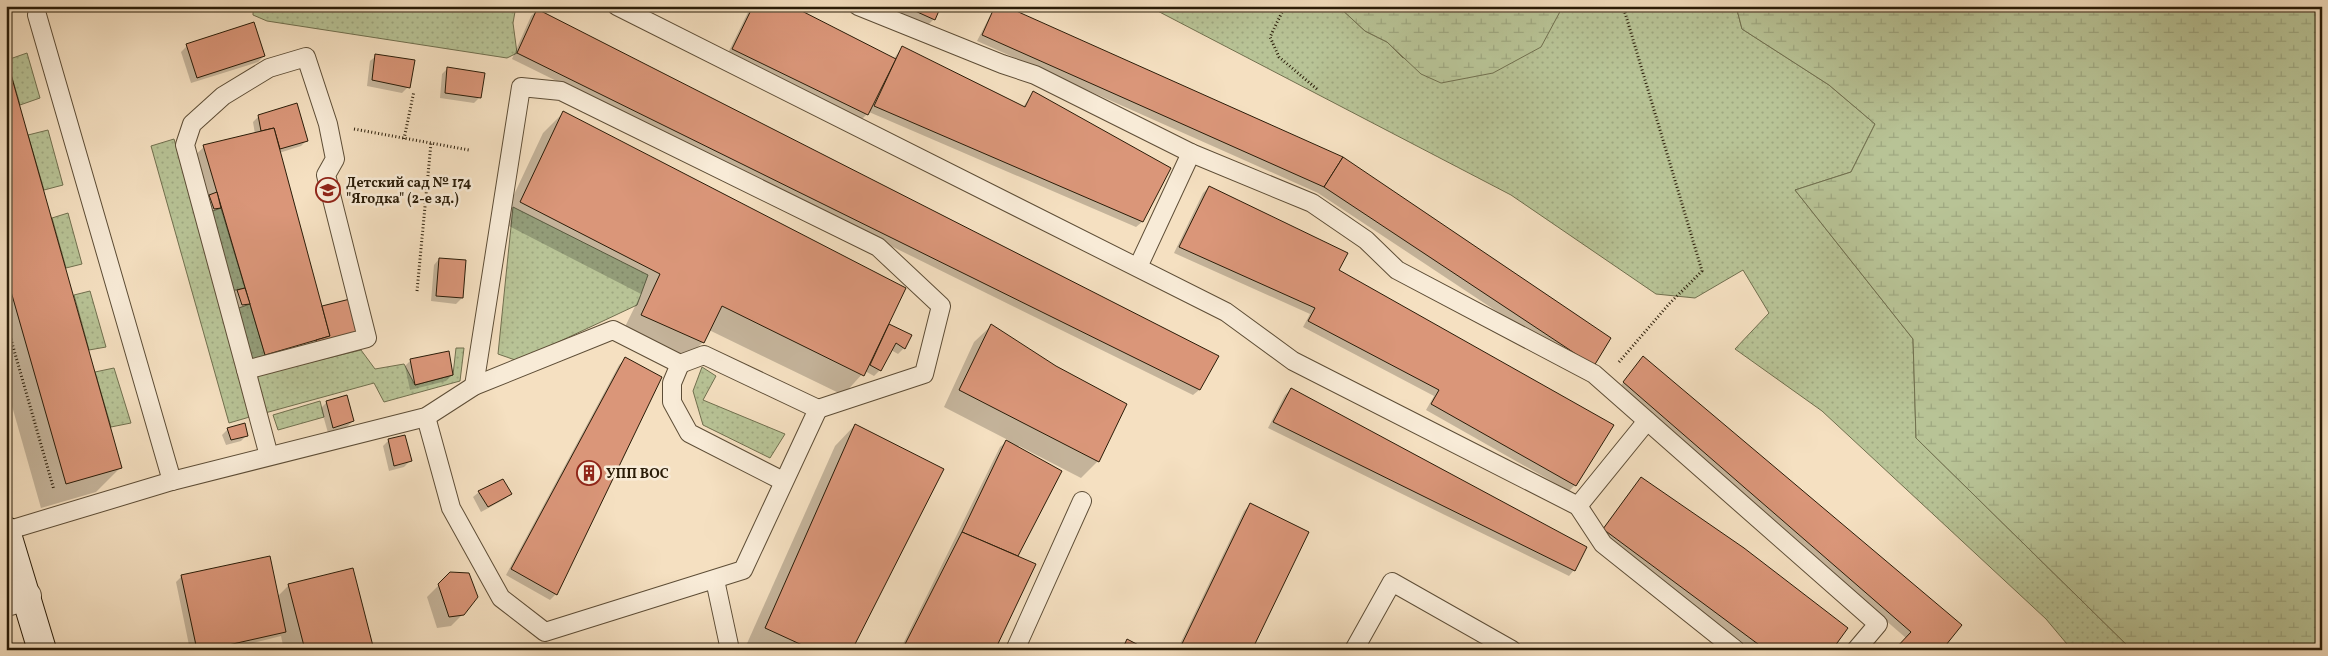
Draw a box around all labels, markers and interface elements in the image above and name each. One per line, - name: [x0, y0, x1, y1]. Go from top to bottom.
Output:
- place label: Детский сад № 174 "Ягодка" (2-е зд.): [346, 174, 472, 209]
- school or university icon: Детский сад № 174 "Ягодка" (2-е зд.): [315, 177, 341, 203]
- building icon: УПП ВОС: [576, 460, 602, 486]
- place label: УПП ВОС: [606, 465, 669, 484]

